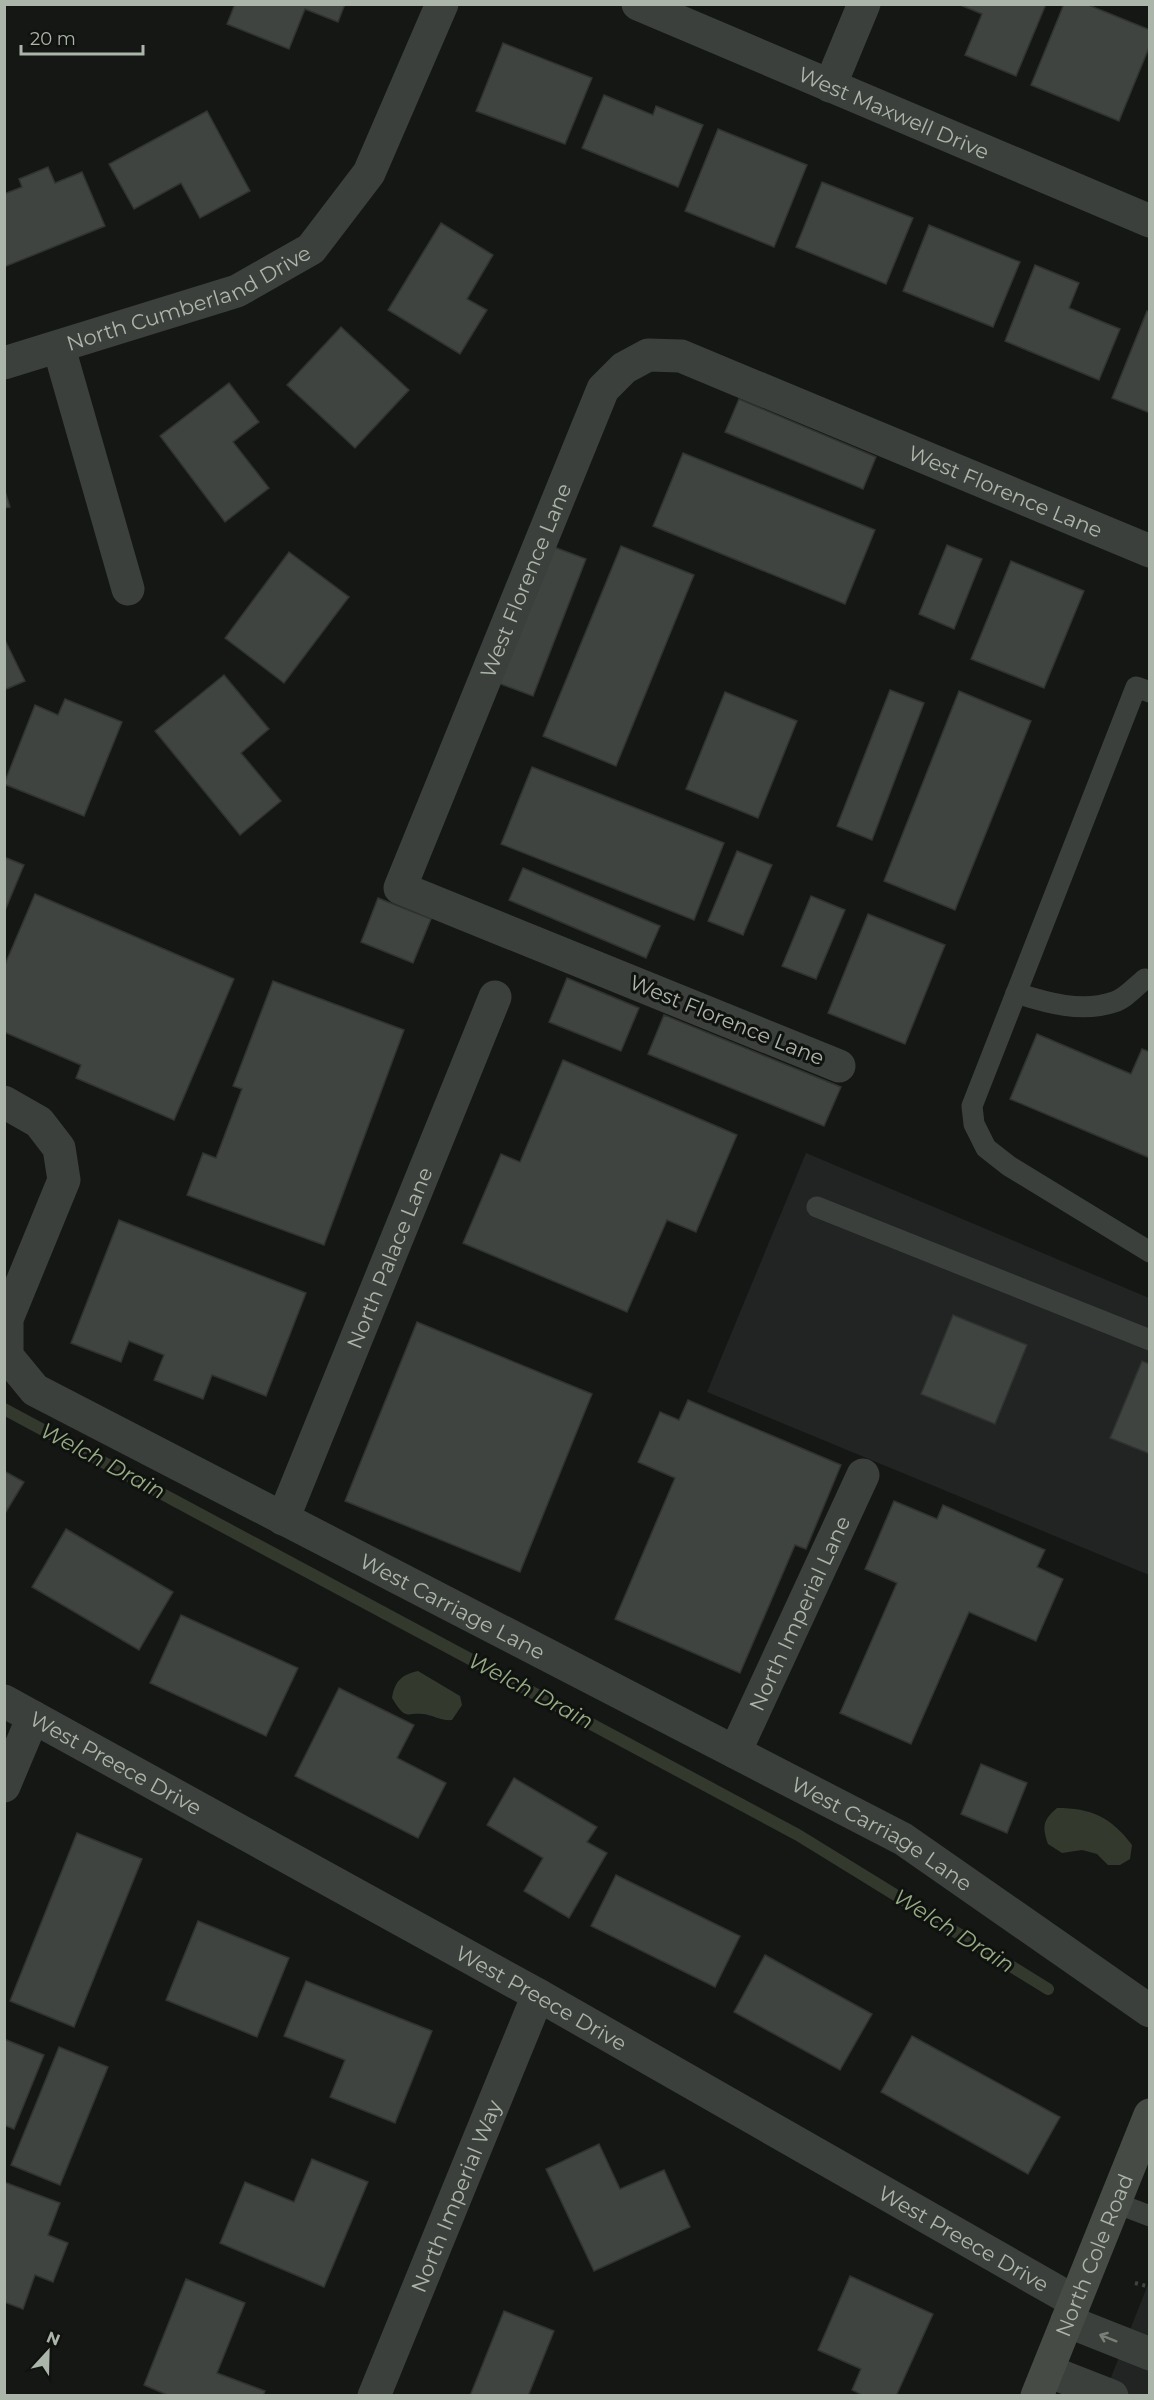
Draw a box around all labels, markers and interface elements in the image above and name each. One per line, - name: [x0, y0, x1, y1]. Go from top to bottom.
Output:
- scale bar: [21, 18, 142, 56]
- text: 20 m: [30, 28, 76, 50]
- street label: West Maxwell Drive: [795, 61, 993, 164]
- street label: North Cumberland Drive: [63, 239, 315, 356]
- street label: West Florence Lane: [905, 440, 1106, 542]
- street label: West Florence Lane: [474, 479, 576, 681]
- street label: West Florence Lane: [626, 969, 828, 1071]
- street label: North Palace Lane: [341, 1163, 437, 1352]
- water label: Welch Drain: [36, 1417, 170, 1505]
- street label: North Imperial Lane: [743, 1512, 855, 1715]
- street label: West Carriage Lane: [356, 1548, 549, 1664]
- water label: Welch Drain: [464, 1647, 598, 1735]
- street label: West Preece Drive: [26, 1705, 206, 1820]
- street label: West Carriage Lane: [787, 1771, 977, 1896]
- water label: Welch Drain: [889, 1883, 1019, 1979]
- street label: West Preece Drive: [452, 1940, 631, 2056]
- street label: North Imperial Way: [405, 2096, 507, 2296]
- street label: North Cole Road: [1050, 2170, 1138, 2340]
- street label: West Preece Drive: [874, 2180, 1054, 2297]
- north arrow: [18, 2322, 78, 2382]
- text: N: [44, 2327, 63, 2350]
- one-way arrow: [1099, 2332, 1118, 2343]

